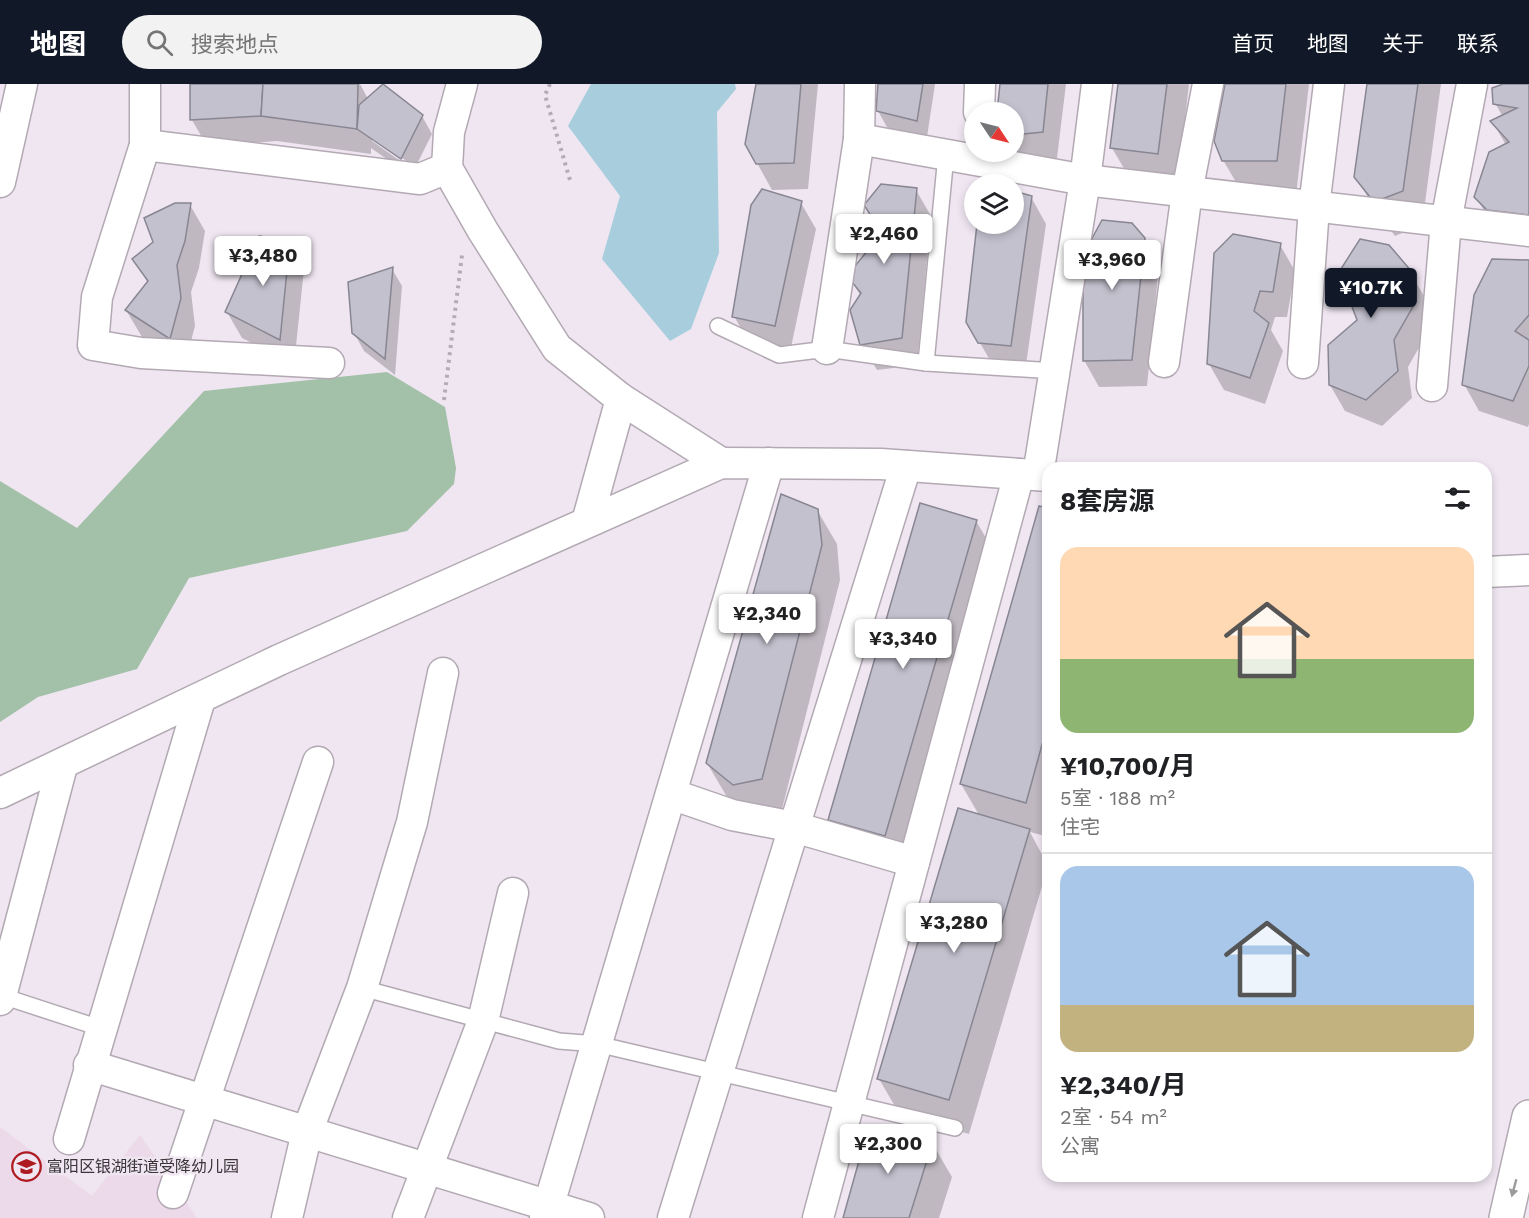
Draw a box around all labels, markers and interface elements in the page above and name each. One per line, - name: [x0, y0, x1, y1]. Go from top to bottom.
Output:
- search box: [122, 15, 542, 69]
- icon: search: [143, 26, 176, 59]
- text: 地图: [30, 28, 86, 61]
- text: 首页: [1232, 31, 1274, 56]
- text: 地图: [1307, 31, 1349, 56]
- text: 关于: [1382, 31, 1424, 56]
- text: 联系: [1457, 31, 1499, 56]
- text: 搜索地点: [191, 32, 279, 57]
- north arrow: [964, 102, 1024, 162]
- map controls: [964, 102, 1024, 234]
- button: layers: [964, 174, 1024, 234]
- pin: ¥2,460: [835, 214, 933, 265]
- text: ¥2,460: [849, 221, 919, 245]
- pin: ¥3,480: [214, 236, 312, 287]
- pin: ¥3,960: [1063, 240, 1161, 291]
- text: ¥3,480: [228, 243, 298, 267]
- text: ¥3,960: [1078, 247, 1146, 271]
- pin: ¥10.7K: [1322, 268, 1420, 319]
- text: ¥10.7K: [1339, 275, 1403, 299]
- icon: filters: [1441, 482, 1474, 515]
- text: 8套房源: [1060, 486, 1154, 516]
- icon: home: [1213, 586, 1321, 694]
- pin: ¥2,340: [718, 594, 816, 645]
- text: ¥2,340: [733, 601, 801, 625]
- pin: ¥3,340: [854, 619, 952, 670]
- text: ¥3,340: [869, 626, 937, 650]
- text: ¥10,700/月: [1060, 751, 1196, 781]
- text: 5室 · 188 m²: [1060, 786, 1175, 810]
- text: 住宅: [1060, 815, 1100, 839]
- pin: ¥3,280: [905, 903, 1003, 954]
- icon: home: [1213, 905, 1321, 1013]
- text: ¥3,280: [920, 910, 988, 934]
- text: ¥2,340/月: [1060, 1070, 1187, 1100]
- text: 2室 · 54 m²: [1060, 1105, 1167, 1129]
- pin: ¥2,300: [839, 1124, 937, 1175]
- text: ¥2,300: [854, 1131, 922, 1155]
- text: 公寓: [1060, 1134, 1100, 1158]
- school or university icon: 富阳区银湖街道受降幼儿园: [10, 1150, 42, 1182]
- place label: 富阳区银湖街道受降幼儿园: [47, 1157, 239, 1176]
- one-way arrow: [1509, 1179, 1518, 1197]

